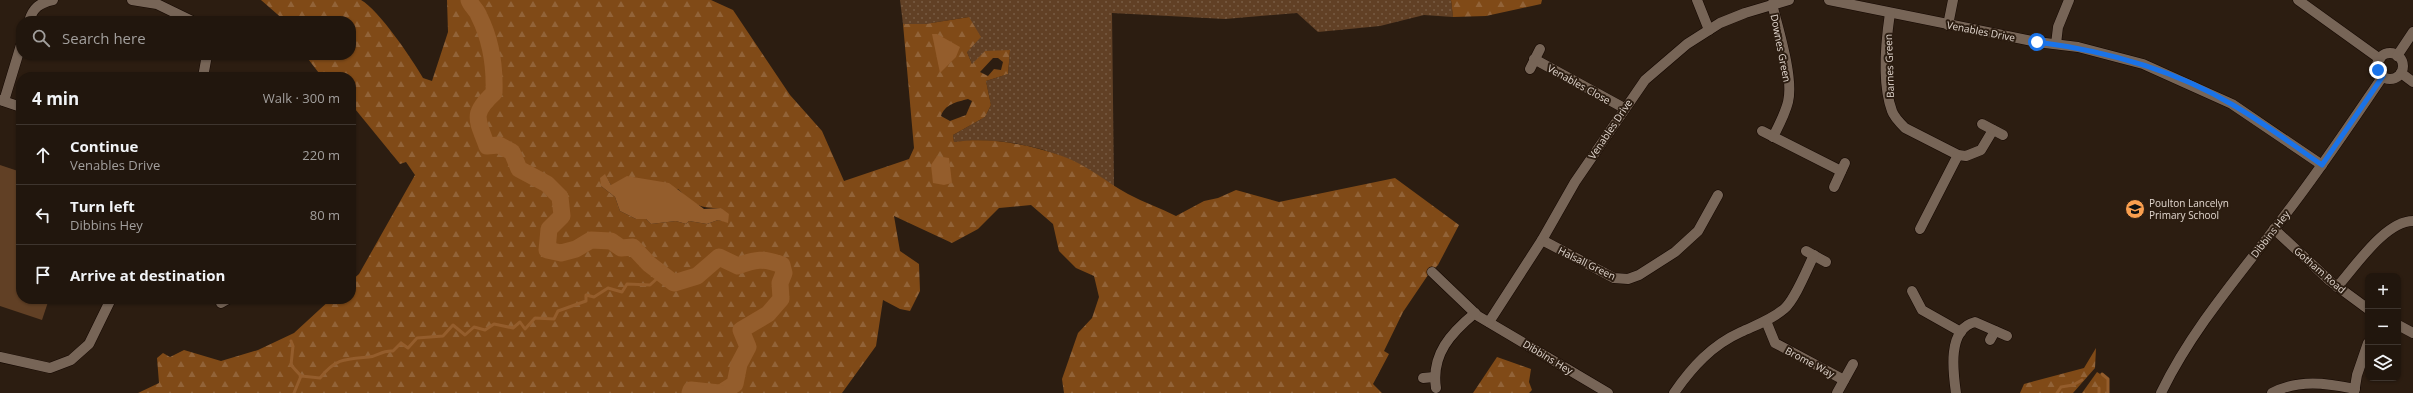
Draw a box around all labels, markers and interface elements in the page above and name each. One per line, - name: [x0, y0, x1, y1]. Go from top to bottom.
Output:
- street label: Downes Green: [1768, 13, 1794, 83]
- search box: [16, 16, 356, 60]
- street label: Venables Drive: [1946, 18, 2017, 45]
- icon: search: [30, 27, 52, 49]
- text: Search here: [62, 28, 146, 48]
- route start: [2028, 33, 2046, 51]
- street label: Barnes Green: [1881, 34, 1897, 98]
- street label: Venables Close: [1545, 61, 1613, 107]
- route end: [2369, 61, 2387, 79]
- text: 4 min: [32, 87, 79, 110]
- text: Walk · 300 m: [263, 89, 340, 107]
- street label: Venables Drive: [1585, 96, 1635, 162]
- text: Continue: [70, 136, 138, 156]
- icon: ahead: [32, 144, 54, 166]
- text: 220 m: [302, 146, 340, 164]
- text: Venables Drive: [70, 156, 160, 174]
- text: Turn left: [70, 196, 135, 216]
- place label: Poulton Lancelyn Primary School: [2149, 196, 2229, 222]
- school or university icon: Poulton Lancelyn Primary School: [2124, 198, 2146, 220]
- icon: left: [32, 204, 54, 226]
- text: 80 m: [310, 206, 340, 224]
- street label: Dibbins Hey: [2247, 207, 2293, 260]
- text: Dibbins Hey: [70, 216, 143, 234]
- street label: Halsall Green: [1556, 243, 1618, 283]
- street label: Gotham Road: [2291, 244, 2349, 296]
- icon: arrive: [32, 264, 54, 286]
- text: Arrive at destination: [70, 265, 225, 285]
- map controls: [2365, 273, 2401, 381]
- button: +: [2365, 273, 2401, 309]
- button: −: [2365, 309, 2401, 345]
- street label: Dibbins Hey: [1520, 337, 1576, 378]
- street label: Brome Way: [1783, 343, 1838, 381]
- button: layers: [2365, 345, 2401, 381]

